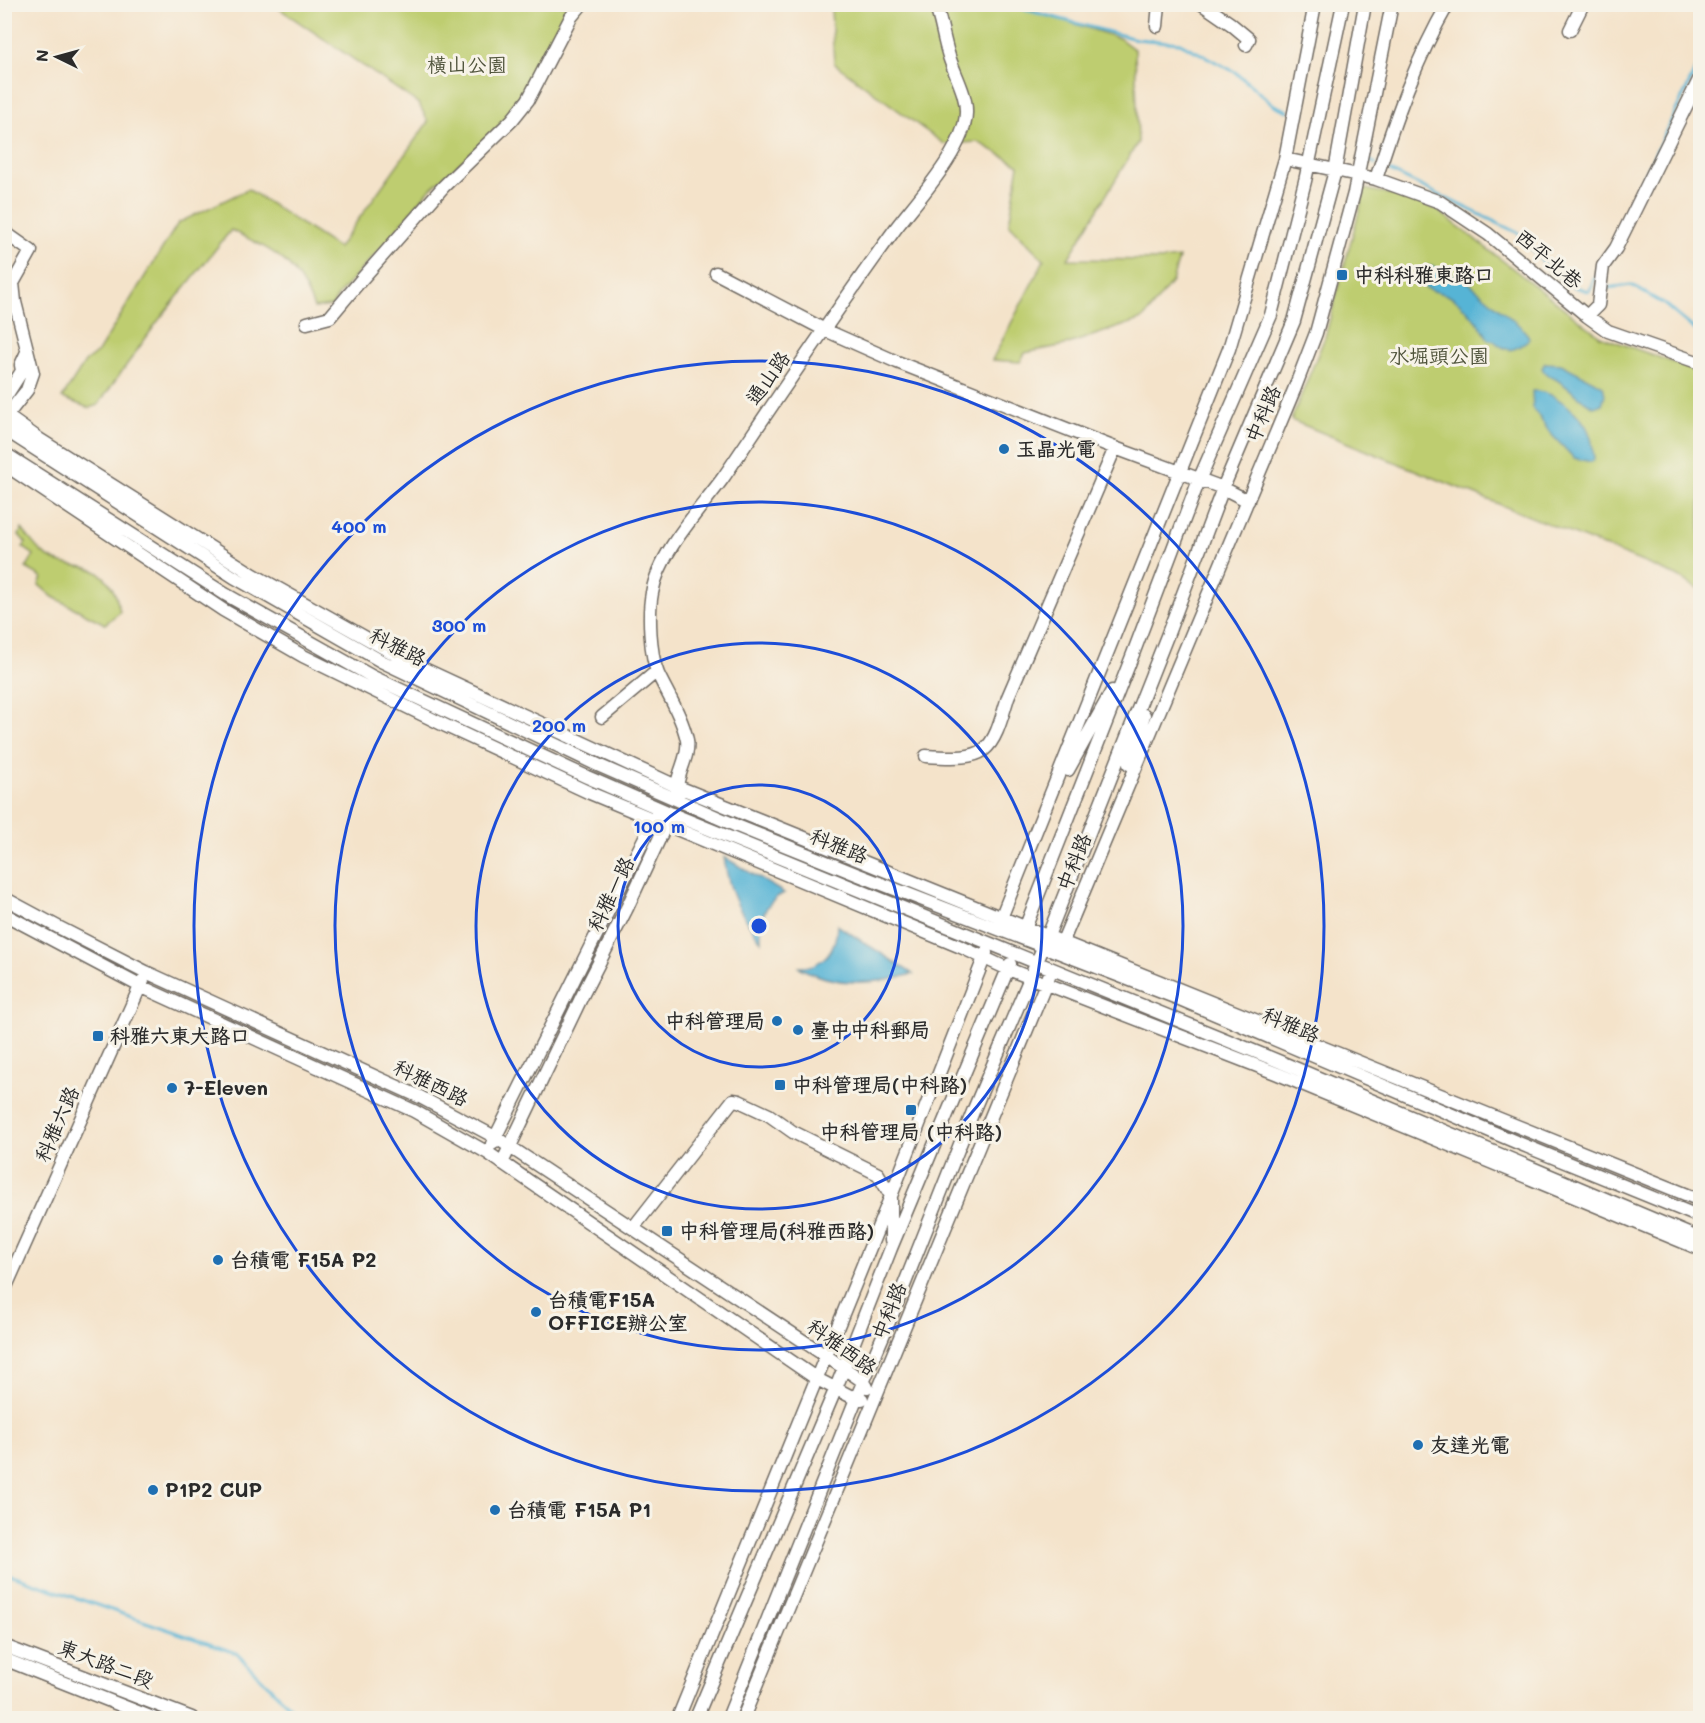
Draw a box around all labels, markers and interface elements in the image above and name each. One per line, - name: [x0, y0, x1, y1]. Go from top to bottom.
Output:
- north arrow: [27, 27, 87, 87]
- text: N: [31, 49, 53, 63]
- park label: 橫山公園: [427, 51, 507, 77]
- street label: 西平北巷: [1511, 223, 1589, 295]
- place label: 中科科雅東路口: [1354, 261, 1494, 287]
- marker: 中科科雅東路口: [1335, 268, 1349, 282]
- park label: 水堀頭公園: [1389, 342, 1489, 368]
- street label: 通山路: [739, 345, 796, 409]
- street label: 中科路: [1238, 380, 1286, 446]
- place label: 玉晶光電: [1016, 435, 1096, 461]
- marker: 玉晶光電: [997, 442, 1011, 456]
- text: 400 m: [331, 514, 387, 538]
- text: 300 m: [432, 613, 486, 637]
- street label: 科雅路: [366, 621, 432, 672]
- text: 200 m: [532, 713, 586, 737]
- text: 100 m: [633, 814, 685, 838]
- street label: 科雅路: [807, 822, 873, 869]
- street label: 中科路: [1050, 828, 1097, 894]
- street label: 科雅一路: [581, 851, 640, 935]
- centre of rings: [749, 916, 769, 936]
- street label: 科雅路: [1259, 1000, 1325, 1048]
- place label: 中科管理局: [665, 1007, 765, 1033]
- marker: 中科管理局: [770, 1014, 784, 1028]
- place label: 臺中中科郵局: [810, 1016, 930, 1042]
- place label: 科雅六東大路口: [110, 1022, 250, 1048]
- marker: 臺中中科郵局: [791, 1023, 805, 1037]
- marker: 科雅六東大路口: [91, 1029, 105, 1043]
- street label: 科雅西路: [390, 1053, 474, 1112]
- place label: 中科管理局(中科路): [792, 1071, 967, 1097]
- place label: 7-Eleven: [184, 1074, 268, 1100]
- marker: 中科管理局(中科路): [773, 1078, 787, 1092]
- street label: 科雅六路: [28, 1081, 85, 1165]
- marker: 7-Eleven: [165, 1081, 179, 1095]
- marker: 中科管理局 (中科路): [904, 1103, 918, 1117]
- place label: 中科管理局 (中科路): [820, 1118, 1002, 1144]
- place label: 中科管理局(科雅西路): [679, 1217, 874, 1243]
- marker: 中科管理局(科雅西路): [660, 1224, 674, 1238]
- place label: 台積電 F15A P2: [230, 1246, 377, 1272]
- marker: 台積電 F15A P2: [211, 1253, 225, 1267]
- street label: 中科路: [865, 1277, 912, 1343]
- place label: 台積電F15A OFFICE辦公室: [548, 1286, 688, 1335]
- marker: 台積電F15A OFFICE辦公室: [529, 1305, 543, 1319]
- street label: 科雅西路: [803, 1312, 883, 1381]
- place label: 友達光電: [1430, 1431, 1510, 1457]
- marker: 友達光電: [1411, 1438, 1425, 1452]
- place label: P1P2 CUP: [165, 1476, 262, 1502]
- marker: P1P2 CUP: [146, 1483, 160, 1497]
- place label: 台積電 F15A P1: [507, 1496, 651, 1522]
- marker: 台積電 F15A P1: [488, 1503, 502, 1517]
- street label: 東大路二段: [55, 1633, 158, 1693]

